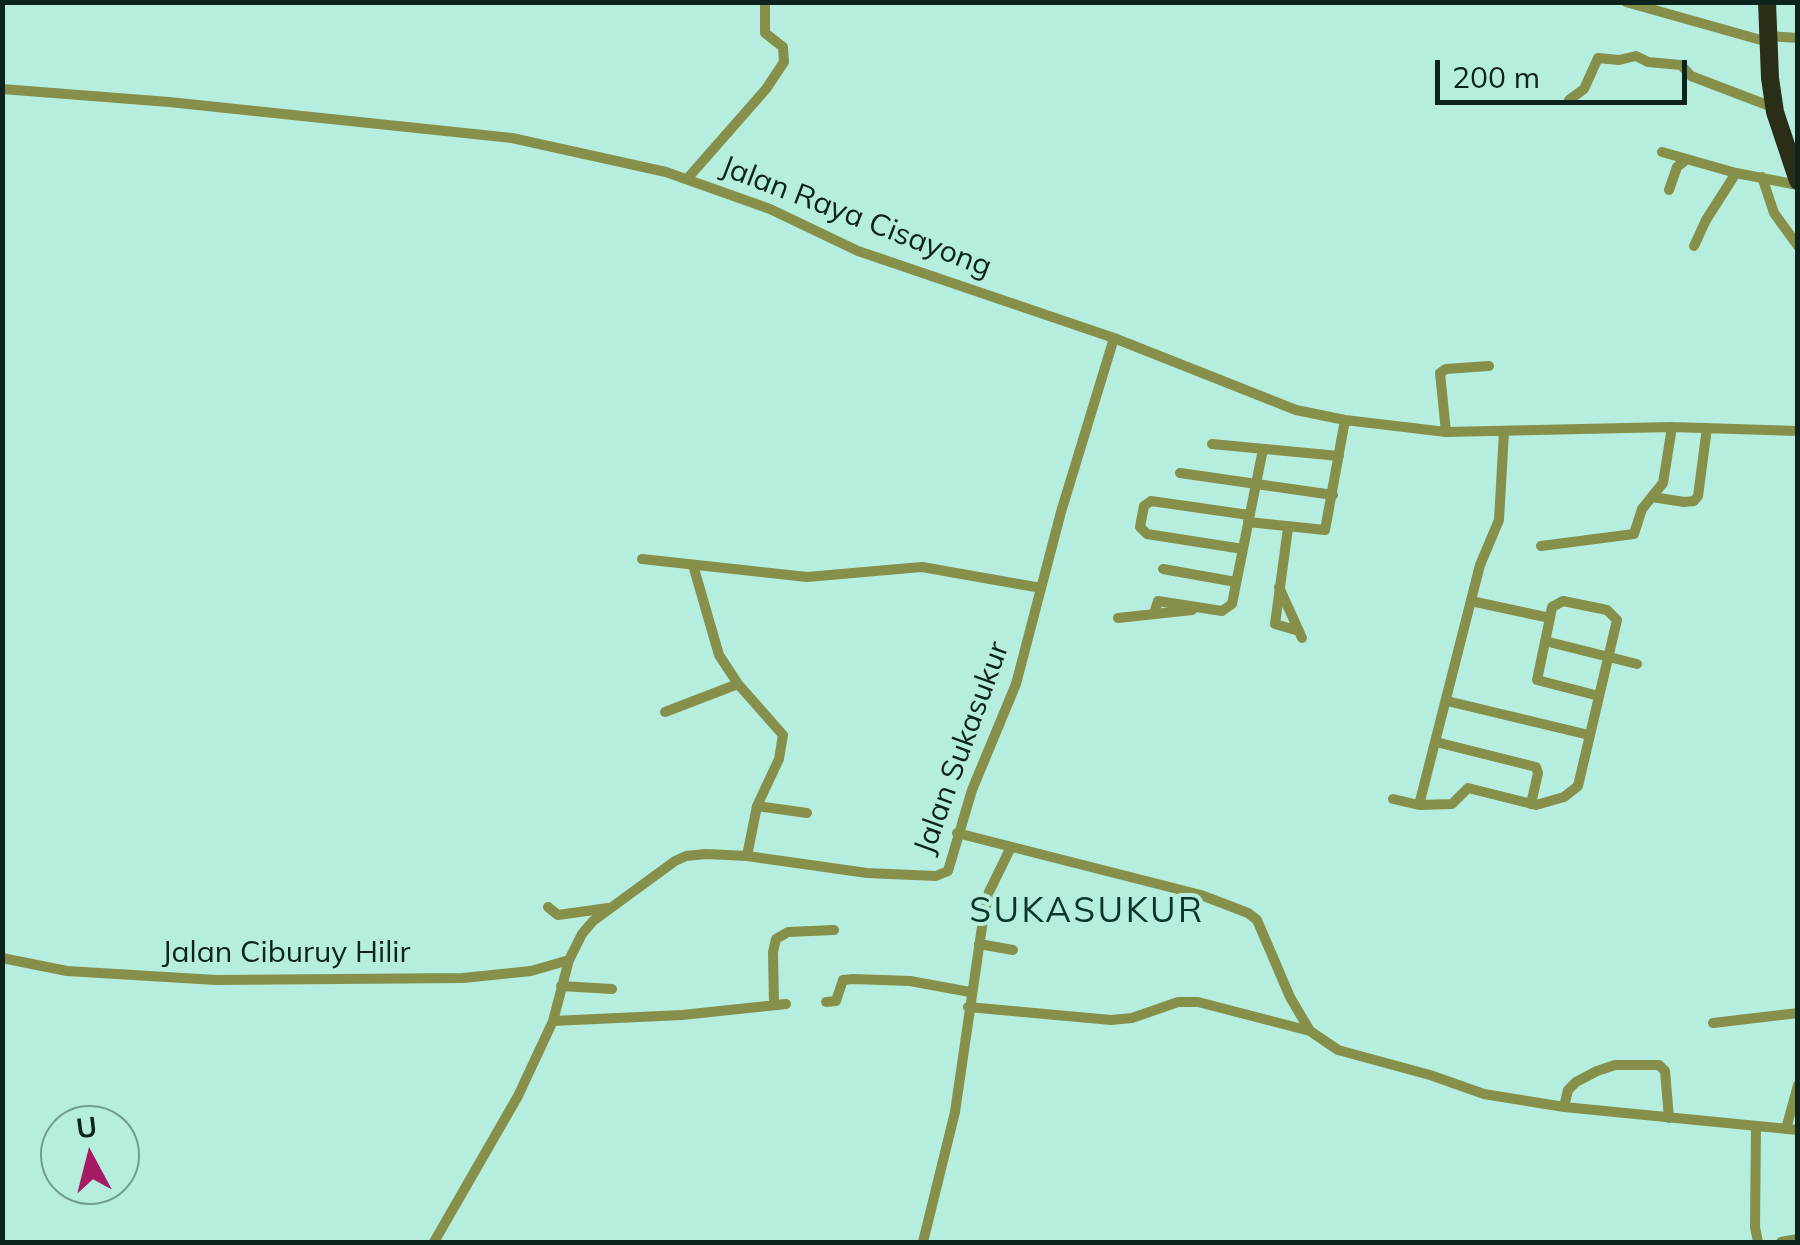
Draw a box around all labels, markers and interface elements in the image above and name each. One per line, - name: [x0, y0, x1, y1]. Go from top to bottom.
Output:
- scale bar: [1440, 40, 1692, 102]
- text: 200 m: [1452, 58, 1540, 96]
- street label: Jalan Raya Cisayong: [715, 149, 997, 285]
- street label: Jalan Sukasukur: [907, 637, 1017, 859]
- district label: SUKASUKUR: [969, 890, 1205, 932]
- street label: Jalan Ciburuy Hilir: [162, 935, 410, 971]
- north arrow: [40, 1105, 140, 1205]
- text: U: [74, 1108, 99, 1145]

